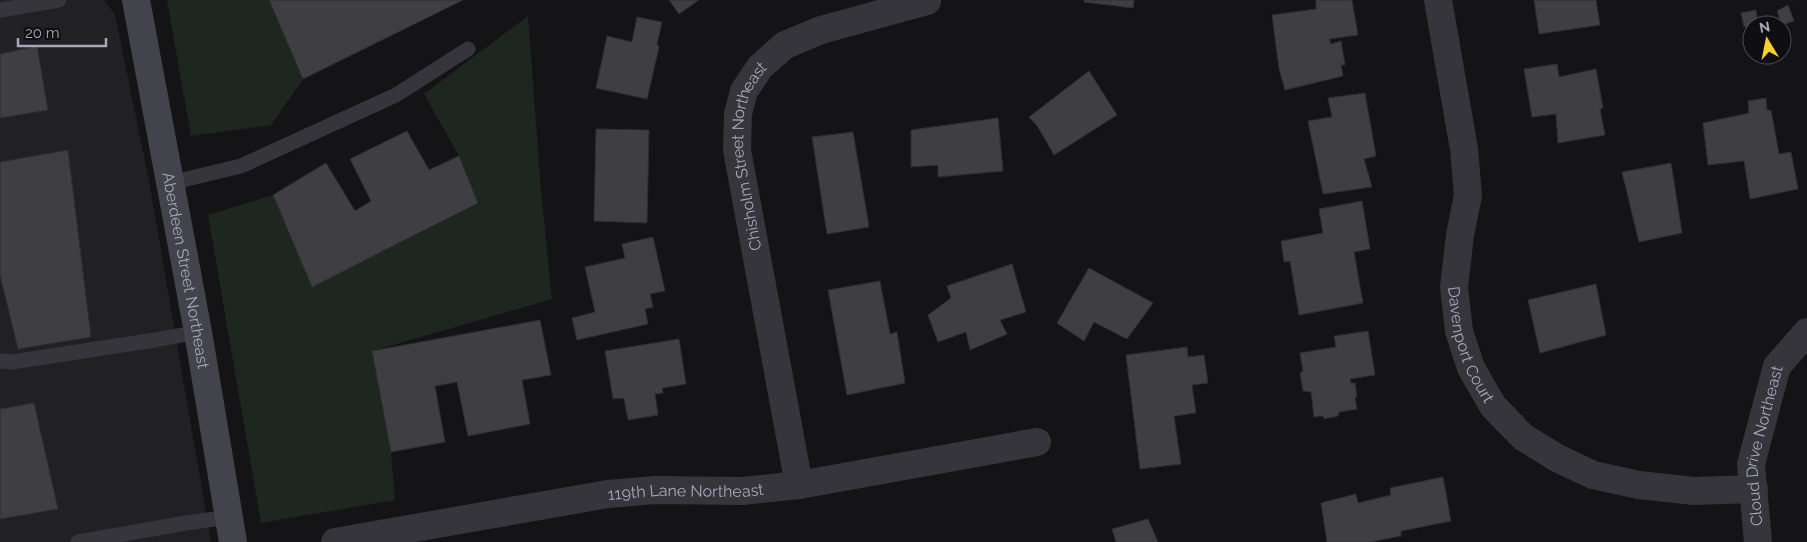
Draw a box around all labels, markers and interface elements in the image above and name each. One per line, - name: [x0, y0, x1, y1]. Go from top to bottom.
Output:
- scale bar: [18, 15, 105, 47]
- north arrow: [1742, 15, 1792, 65]
- text: N: [1758, 18, 1771, 36]
- text: 20 m: [25, 24, 60, 42]
- street label: Chisholm Street Northeast: [728, 57, 770, 252]
- street label: Aberdeen Street Northeast: [158, 171, 213, 371]
- street label: Davenport Court: [1444, 285, 1498, 407]
- street label: Cloud Drive Northeast: [1742, 363, 1787, 527]
- street label: 119th Lane Northeast: [607, 480, 765, 504]

